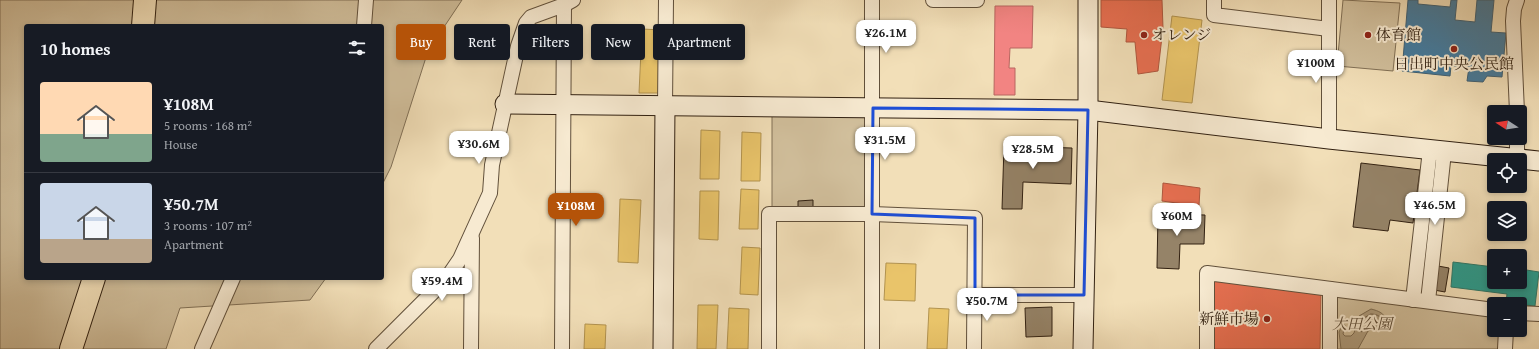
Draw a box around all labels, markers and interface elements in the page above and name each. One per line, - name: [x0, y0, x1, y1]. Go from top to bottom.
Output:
- pin: ¥26.1M: [853, 20, 919, 54]
- text: ¥26.1M: [865, 23, 907, 42]
- chip: Buy: [396, 24, 446, 60]
- chip: Rent: [454, 24, 510, 60]
- chip: Filters: [518, 24, 583, 60]
- chip: New: [591, 24, 645, 60]
- chip: Apartment: [653, 24, 745, 60]
- place label: オレンジ: [1152, 24, 1211, 45]
- place label: 体育館: [1376, 24, 1421, 45]
- marker: オレンジ: [1139, 30, 1149, 40]
- marker: 体育館: [1363, 30, 1373, 40]
- text: 10 homes: [40, 36, 111, 61]
- icon: filters: [346, 37, 368, 59]
- marker: 日出町中央公民館: [1449, 44, 1459, 54]
- pin: ¥100M: [1288, 50, 1344, 84]
- text: ¥100M: [1297, 53, 1335, 72]
- place label: 日出町中央公民館: [1394, 53, 1514, 74]
- text: ¥108M: [164, 91, 214, 116]
- icon: home: [72, 98, 120, 146]
- north arrow: [1487, 105, 1527, 145]
- map controls: [1487, 105, 1527, 337]
- text: 5 rooms · 168 m²: [164, 116, 252, 135]
- pin: ¥31.5M: [852, 127, 918, 161]
- text: ¥31.5M: [864, 130, 906, 149]
- pin: ¥30.6M: [446, 131, 512, 165]
- text: ¥30.6M: [458, 134, 500, 153]
- text: House: [164, 135, 198, 154]
- pin: ¥28.5M: [1000, 136, 1066, 170]
- text: ¥28.5M: [1012, 139, 1054, 158]
- button: locate: [1487, 153, 1527, 193]
- text: ¥50.7M: [164, 191, 219, 216]
- pin: ¥46.5M: [1402, 192, 1468, 226]
- pin: ¥108M: [548, 193, 604, 227]
- text: ¥46.5M: [1414, 195, 1456, 214]
- text: ¥108M: [557, 196, 595, 215]
- icon: home: [72, 199, 120, 247]
- button: layers: [1487, 201, 1527, 241]
- pin: ¥60M: [1153, 203, 1201, 237]
- text: ¥60M: [1161, 206, 1193, 225]
- text: 3 rooms · 107 m²: [164, 216, 252, 235]
- text: Apartment: [164, 235, 224, 254]
- button: +: [1487, 249, 1527, 289]
- pin: ¥59.4M: [409, 268, 475, 302]
- text: ¥59.4M: [421, 271, 463, 290]
- pin: ¥50.7M: [954, 288, 1020, 322]
- text: ¥50.7M: [966, 291, 1008, 310]
- button: −: [1487, 297, 1527, 337]
- place label: 新鮮市場: [1199, 308, 1259, 329]
- park label: 大田公園: [1332, 313, 1395, 334]
- marker: 新鮮市場: [1262, 314, 1272, 324]

